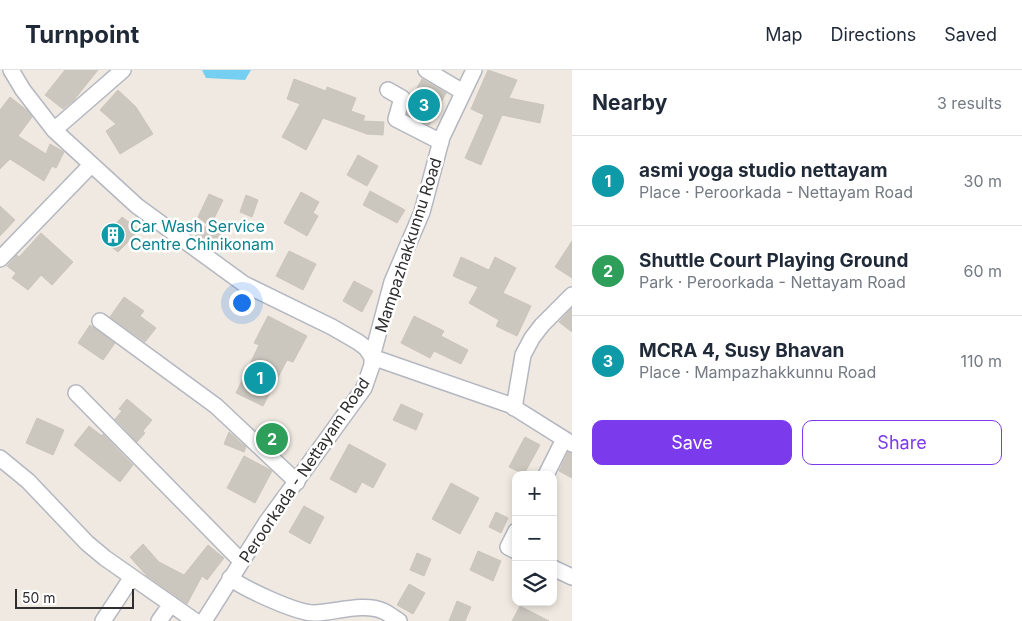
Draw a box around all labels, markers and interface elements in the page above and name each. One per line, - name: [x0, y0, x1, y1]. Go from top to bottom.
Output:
- text: Turnpoint: [25, 20, 139, 49]
- text: Map: [765, 24, 803, 45]
- text: Directions: [831, 24, 916, 45]
- text: Saved: [944, 24, 997, 45]
- pin: 3: [408, 86, 440, 124]
- text: Nearby: [592, 90, 667, 115]
- text: 3 results: [937, 93, 1002, 113]
- street label: Mampazhakkunnu Road: [370, 155, 446, 335]
- text: asmi yoga studio nettayam: [639, 159, 887, 182]
- text: 1: [605, 171, 611, 191]
- text: 30 m: [964, 171, 1002, 191]
- text: Place · Peroorkada - Nettayam Road: [639, 182, 913, 202]
- place label: Car Wash Service Centre Chinikonam: [130, 216, 274, 254]
- building icon: Car Wash Service Centre Chinikonam: [100, 222, 126, 248]
- text: Shuttle Court Playing Ground: [639, 249, 908, 272]
- text: 2: [603, 261, 613, 281]
- text: 60 m: [963, 261, 1002, 281]
- text: Park · Peroorkada - Nettayam Road: [639, 272, 906, 292]
- your location: [229, 290, 255, 316]
- text: MCRA 4, Susy Bhavan: [639, 339, 844, 362]
- text: 3: [603, 351, 613, 371]
- text: 110 m: [960, 351, 1002, 371]
- pin: 1: [244, 359, 276, 397]
- text: Place · Mampazhakkunnu Road: [639, 362, 876, 382]
- street label: Peroorkada - Nettayam Road: [235, 374, 373, 566]
- pin: 2: [256, 420, 288, 458]
- button: Save: [592, 420, 792, 465]
- button: Share: [802, 420, 1002, 465]
- map controls: [512, 471, 557, 606]
- button: +: [512, 471, 557, 516]
- button: −: [512, 516, 557, 561]
- button: layers: [512, 561, 557, 606]
- scale bar: [15, 586, 134, 609]
- text: 50 m: [22, 589, 56, 606]

